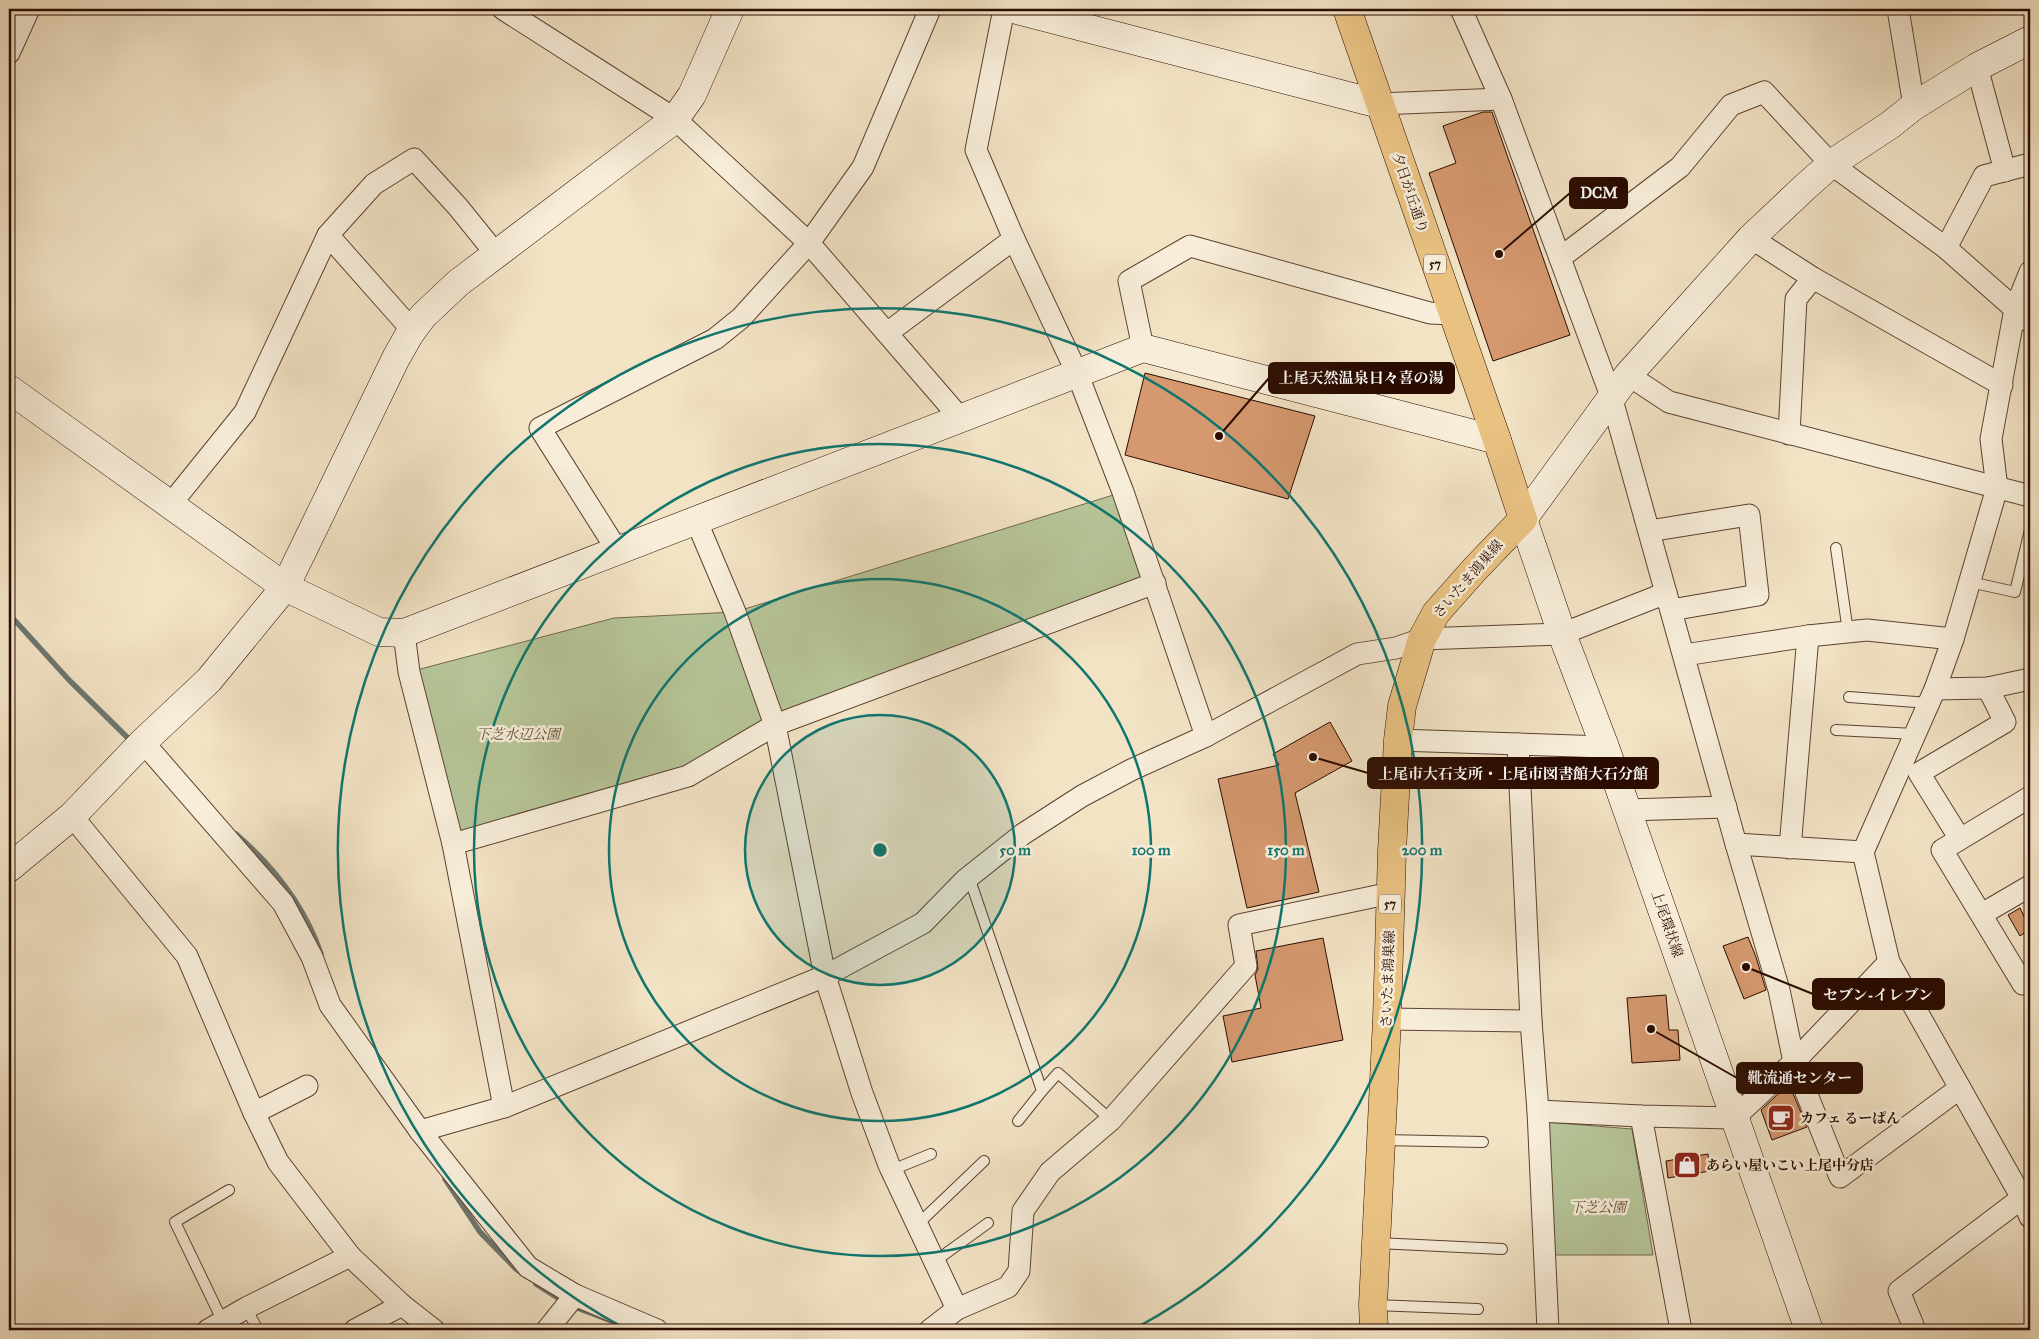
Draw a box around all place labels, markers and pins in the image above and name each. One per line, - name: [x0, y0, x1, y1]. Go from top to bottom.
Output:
- callout: DCM: [1570, 178, 1627, 208]
- callout: 上尾天然温泉日々喜の湯: [1269, 363, 1454, 393]
- callout: 上尾市大石支所・上尾市図書館大石分館: [1368, 758, 1658, 788]
- centre of rings: [871, 841, 889, 859]
- callout: セブン-イレブン: [1813, 979, 1944, 1009]
- callout: 靴流通センター: [1737, 1063, 1862, 1093]
- cafe icon: カフェ るーぱん: [1766, 1103, 1796, 1133]
- place label: カフェ るーぱん: [1800, 1110, 1900, 1127]
- shop icon: あらい屋いこい上尾中分店: [1672, 1150, 1702, 1180]
- place label: あらい屋いこい上尾中分店: [1706, 1157, 1874, 1174]

